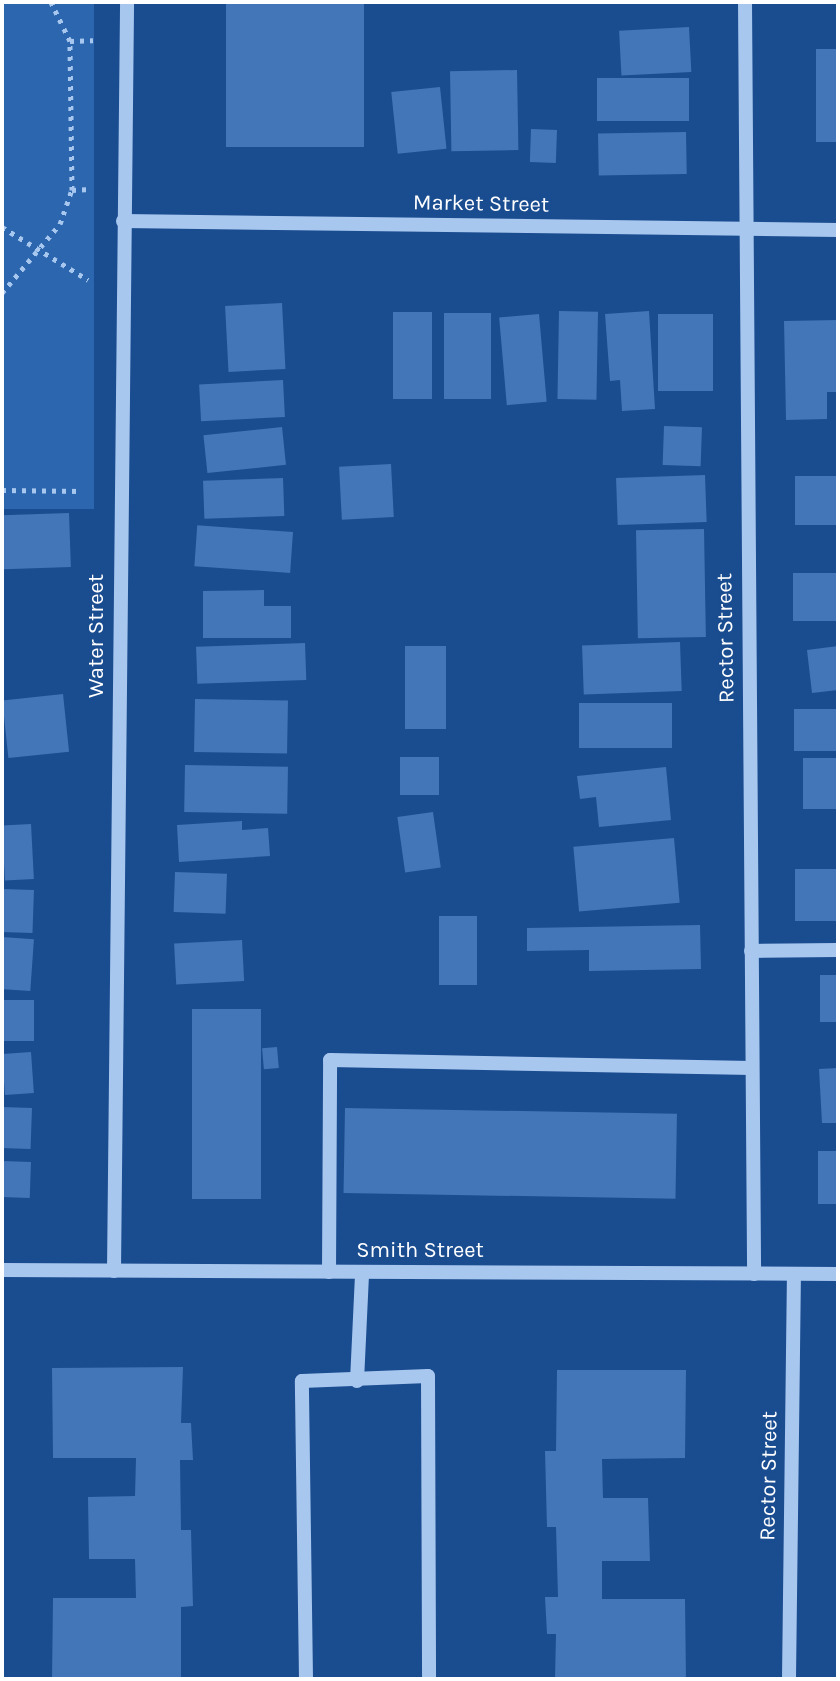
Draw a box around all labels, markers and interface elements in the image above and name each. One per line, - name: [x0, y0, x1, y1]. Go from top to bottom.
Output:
- street label: Market Street: [413, 190, 549, 218]
- street label: Rector Street: [712, 573, 740, 703]
- street label: Water Street: [84, 574, 110, 698]
- street label: Smith Street: [356, 1238, 484, 1264]
- street label: Rector Street: [755, 1411, 783, 1541]

